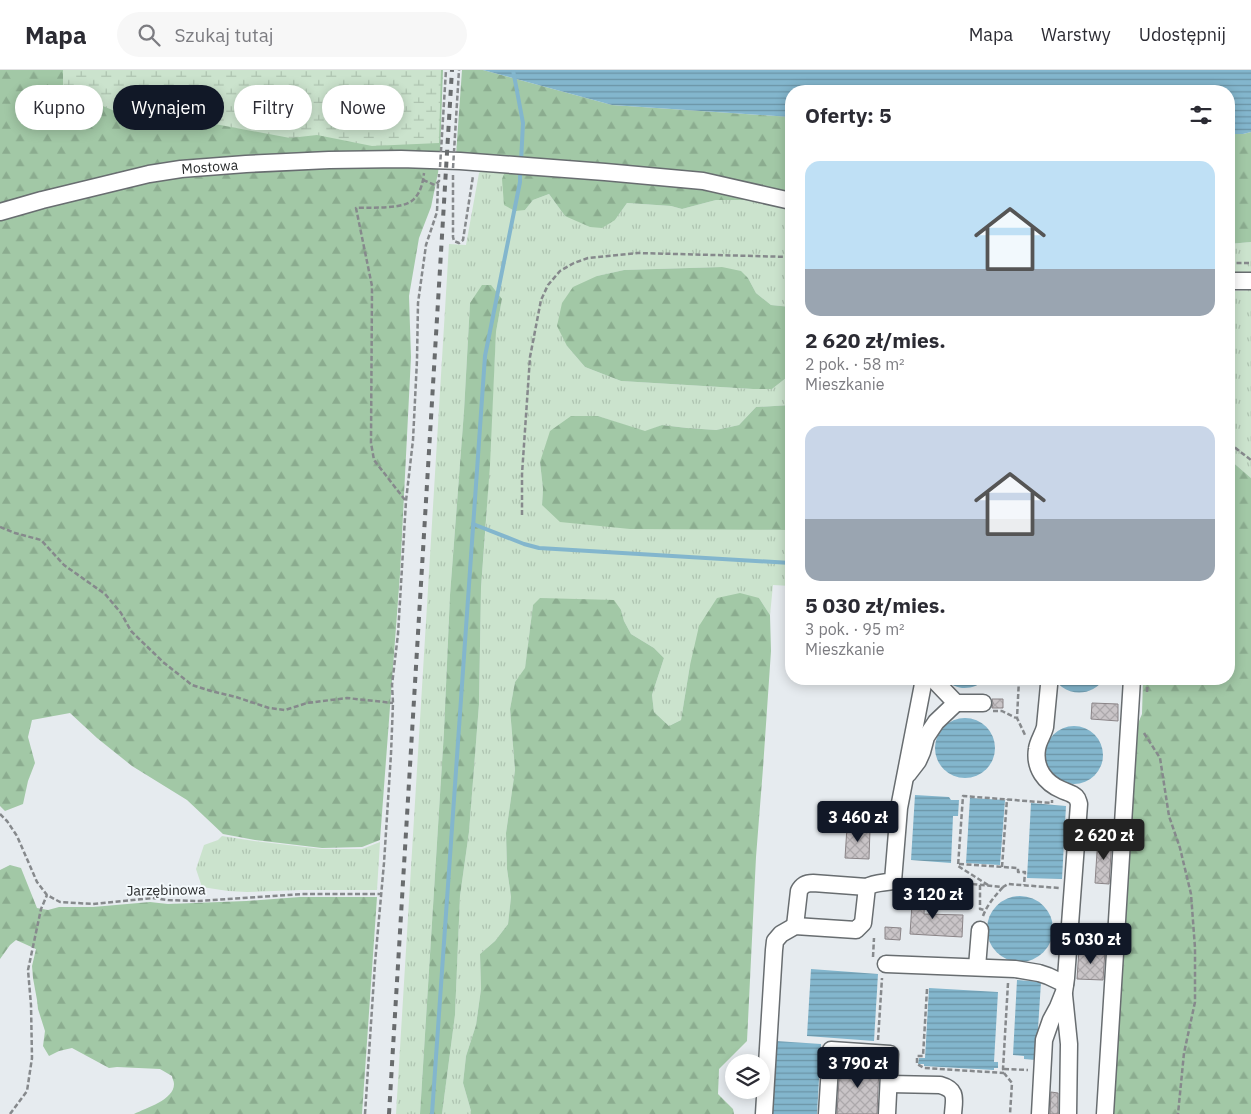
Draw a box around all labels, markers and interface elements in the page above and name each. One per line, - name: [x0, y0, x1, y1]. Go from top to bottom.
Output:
- search box: [117, 12, 467, 57]
- text: Mapa: [25, 19, 87, 51]
- icon: search: [135, 21, 163, 49]
- text: Szukaj tutaj: [175, 23, 274, 47]
- text: Mapa: [969, 23, 1013, 46]
- text: Warstwy: [1041, 23, 1111, 46]
- text: Udostępnij: [1139, 23, 1226, 46]
- chip: Kupno: [15, 85, 103, 130]
- chip: Wynajem: [113, 85, 224, 130]
- chip: Filtry: [234, 85, 312, 130]
- chip: Nowe: [322, 85, 404, 130]
- text: Oferty: 5: [805, 101, 892, 129]
- icon: filters: [1187, 101, 1215, 129]
- street label: Mostowa: [181, 156, 239, 178]
- icon: home: [965, 194, 1055, 284]
- text: 2 620 zł/mies.: [805, 326, 946, 354]
- text: 2 pok. · 58 m²: [805, 354, 905, 374]
- text: Mieszkanie: [805, 374, 885, 394]
- icon: home: [965, 459, 1055, 549]
- text: 5 030 zł/mies.: [805, 591, 946, 619]
- text: 3 pok. · 95 m²: [805, 619, 905, 639]
- text: Mieszkanie: [805, 639, 885, 659]
- pin: 3 460 zł: [806, 800, 910, 843]
- text: 3 460 zł: [828, 807, 888, 827]
- pin: 2 620 zł: [1052, 818, 1156, 861]
- text: 2 620 zł: [1074, 825, 1134, 845]
- pin: 3 120 zł: [881, 878, 985, 920]
- street label: Jarzębinowa: [126, 880, 206, 900]
- text: 3 120 zł: [903, 884, 963, 904]
- pin: 5 030 zł: [1039, 922, 1143, 965]
- text: 5 030 zł: [1061, 929, 1121, 949]
- pin: 3 790 zł: [806, 1046, 910, 1089]
- text: 3 790 zł: [828, 1053, 888, 1073]
- map controls: [725, 1054, 770, 1099]
- button: layers: [725, 1054, 770, 1099]

